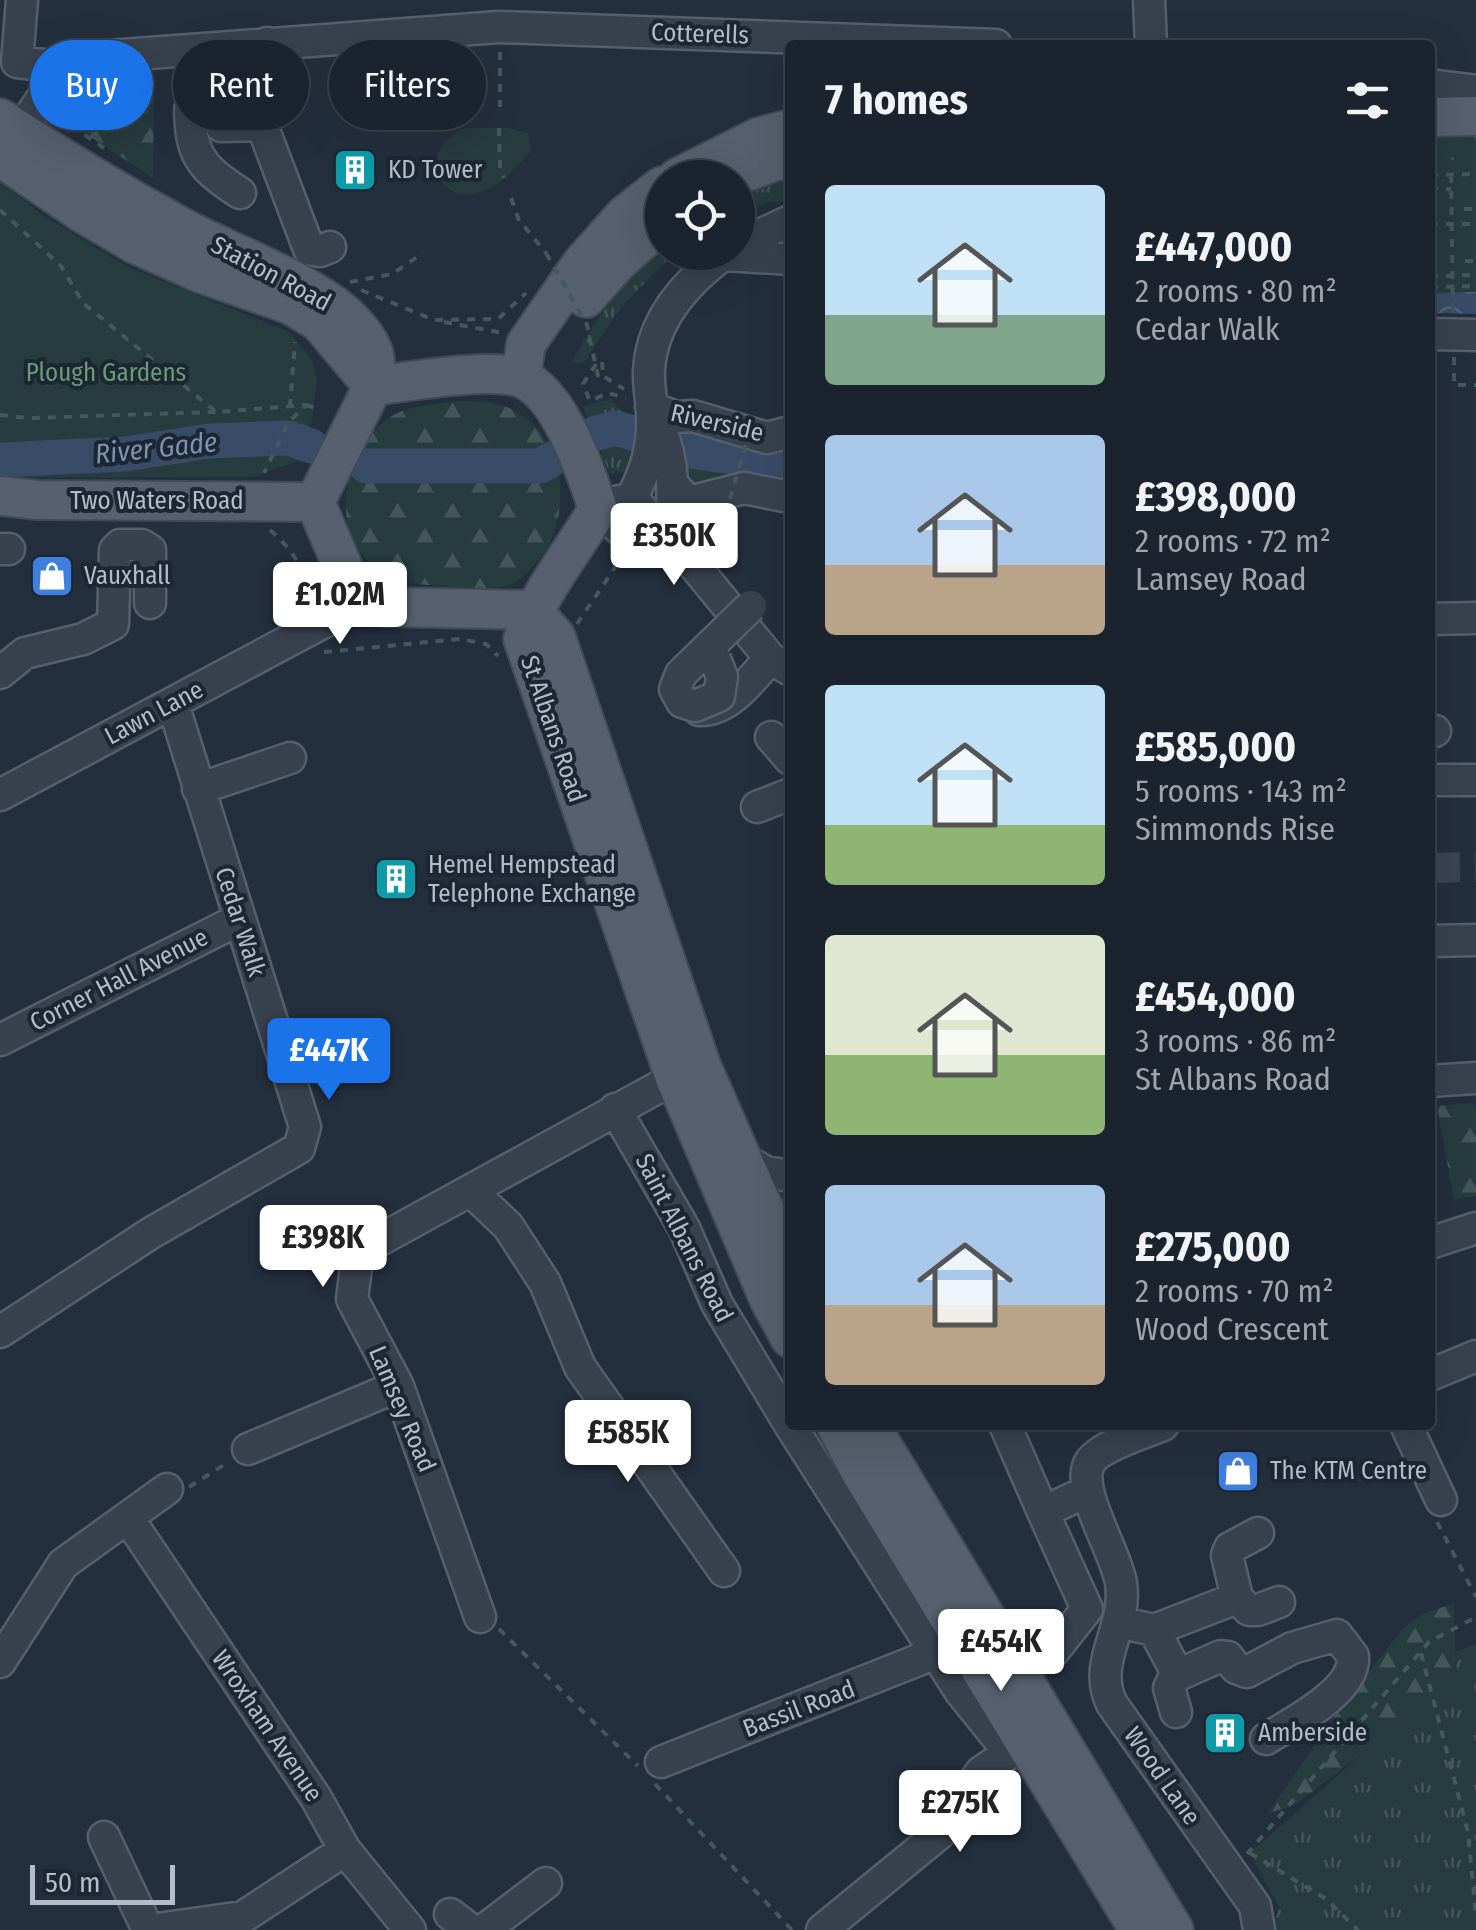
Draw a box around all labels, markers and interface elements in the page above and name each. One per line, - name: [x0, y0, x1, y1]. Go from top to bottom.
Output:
- street label: Cotterells: [651, 17, 749, 51]
- chip: Buy: [30, 40, 153, 130]
- chip: Rent: [173, 40, 309, 130]
- chip: Filters: [329, 40, 486, 130]
- icon: filters: [1340, 73, 1395, 128]
- text: 7 homes: [825, 75, 968, 125]
- building icon: KD Tower: [332, 147, 378, 193]
- place label: KD Tower: [388, 155, 483, 185]
- map controls: [645, 160, 755, 270]
- button: locate: [645, 160, 755, 270]
- text: £447,000: [1135, 222, 1293, 272]
- icon: home: [905, 225, 1025, 345]
- street label: Station Road: [206, 230, 336, 318]
- text: 2 rooms · 80 m²: [1135, 272, 1337, 310]
- text: Cedar Walk: [1135, 310, 1280, 348]
- park label: Plough Gardens: [26, 358, 186, 388]
- street label: Riverside: [668, 398, 766, 448]
- water label: River Gade: [93, 425, 219, 471]
- text: £398,000: [1135, 472, 1297, 522]
- icon: home: [905, 475, 1025, 595]
- street label: Two Waters Road: [70, 486, 244, 516]
- pin: £350K: [604, 503, 744, 588]
- text: £350K: [633, 516, 715, 554]
- text: 2 rooms · 72 m²: [1135, 522, 1331, 560]
- shop icon: Vauxhall: [29, 553, 75, 599]
- text: Lamsey Road: [1135, 560, 1307, 598]
- place label: Vauxhall: [84, 561, 171, 591]
- pin: £1.02M: [259, 562, 421, 647]
- text: £1.02M: [295, 575, 385, 613]
- street label: St Albans Road: [514, 652, 592, 806]
- street label: Lawn Lane: [100, 675, 208, 751]
- text: £585,000: [1135, 722, 1296, 772]
- icon: home: [905, 725, 1025, 845]
- text: 5 rooms · 143 m²: [1135, 772, 1347, 810]
- text: Simmonds Rise: [1135, 810, 1335, 848]
- place label: Hemel Hempstead Telephone Exchange: [428, 850, 636, 909]
- building icon: Hemel Hempstead Telephone Exchange: [373, 856, 419, 902]
- street label: Cedar Walk: [208, 864, 272, 981]
- street label: Corner Hall Avenue: [25, 922, 213, 1038]
- text: £454,000: [1135, 972, 1296, 1022]
- icon: home: [905, 975, 1025, 1095]
- pin: £447K: [259, 1018, 399, 1103]
- text: 3 rooms · 86 m²: [1135, 1022, 1336, 1060]
- text: £447K: [289, 1031, 369, 1069]
- text: St Albans Road: [1135, 1060, 1331, 1098]
- street label: Saint Albans Road: [629, 1149, 739, 1327]
- pin: £398K: [253, 1205, 393, 1290]
- text: £398K: [282, 1218, 364, 1256]
- text: £275,000: [1135, 1222, 1291, 1272]
- icon: home: [905, 1225, 1025, 1345]
- text: 2 rooms · 70 m²: [1135, 1272, 1334, 1310]
- text: Wood Crescent: [1135, 1310, 1329, 1348]
- street label: Lamsey Road: [362, 1341, 442, 1477]
- pin: £585K: [558, 1400, 698, 1485]
- text: £585K: [587, 1413, 669, 1451]
- shop icon: The KTM Centre: [1215, 1448, 1261, 1494]
- place label: The KTM Centre: [1270, 1456, 1427, 1486]
- pin: £454K: [931, 1609, 1071, 1694]
- text: £454K: [960, 1622, 1042, 1660]
- street label: Wroxham Avenue: [205, 1645, 329, 1807]
- street label: Bassil Road: [739, 1674, 859, 1744]
- building icon: Amberside: [1202, 1710, 1248, 1756]
- place label: Amberside: [1258, 1718, 1367, 1748]
- street label: Wood Lane: [1117, 1721, 1207, 1831]
- pin: £275K: [890, 1770, 1030, 1855]
- text: £275K: [921, 1783, 999, 1821]
- scale bar: [30, 1860, 175, 1904]
- text: 50 m: [45, 1866, 101, 1899]

